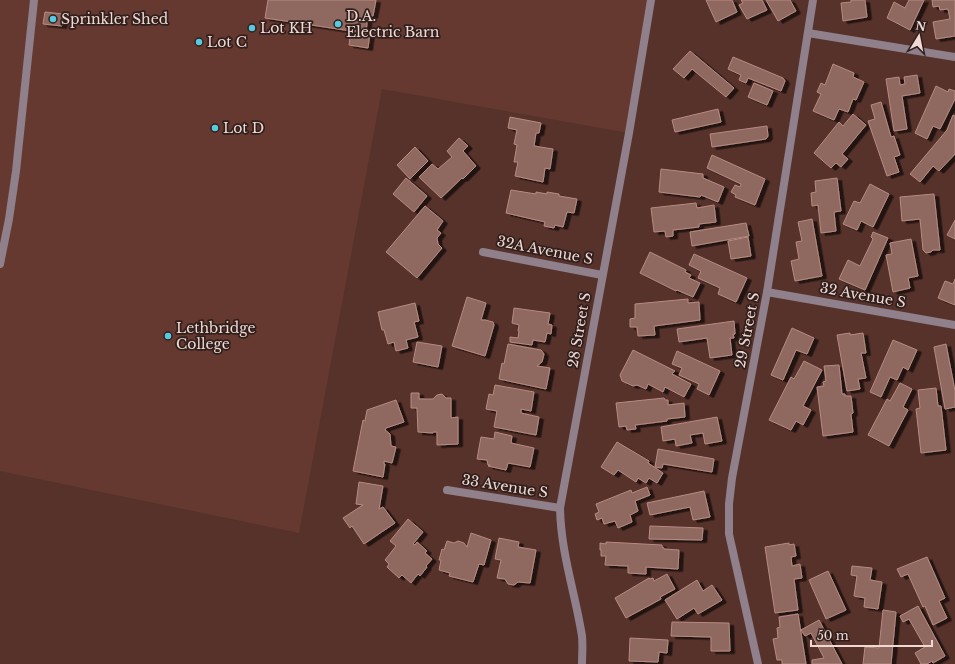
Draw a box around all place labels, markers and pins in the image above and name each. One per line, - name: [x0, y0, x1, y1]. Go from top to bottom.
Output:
- place label: D.A. Electric Barn: [346, 7, 440, 41]
- place label: Sprinkler Shed: [61, 10, 169, 28]
- marker: Sprinkler Shed: [48, 14, 58, 24]
- place label: Lot KH: [260, 19, 313, 37]
- marker: D.A. Electric Barn: [333, 19, 343, 29]
- marker: Lot KH: [247, 23, 257, 33]
- place label: Lot C: [207, 33, 247, 51]
- marker: Lot C: [194, 37, 204, 47]
- place label: Lot D: [223, 119, 264, 137]
- marker: Lot D: [210, 123, 220, 133]
- place label: Lethbridge College: [176, 319, 256, 353]
- marker: Lethbridge College: [163, 331, 173, 341]

